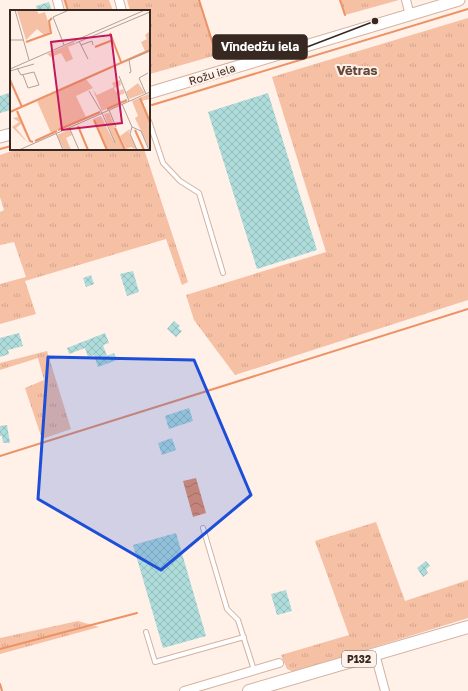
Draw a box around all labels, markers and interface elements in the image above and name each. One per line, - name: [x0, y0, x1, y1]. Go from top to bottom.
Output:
- inset map: [10, 10, 150, 150]
- callout: Vīndedžu iela: [213, 35, 307, 59]
- text: Vīndedžu iela: [221, 39, 299, 54]
- street label: Rožu iela: [187, 61, 237, 87]
- district label: Vētras: [337, 62, 377, 78]
- road number: P132: [342, 651, 376, 667]

